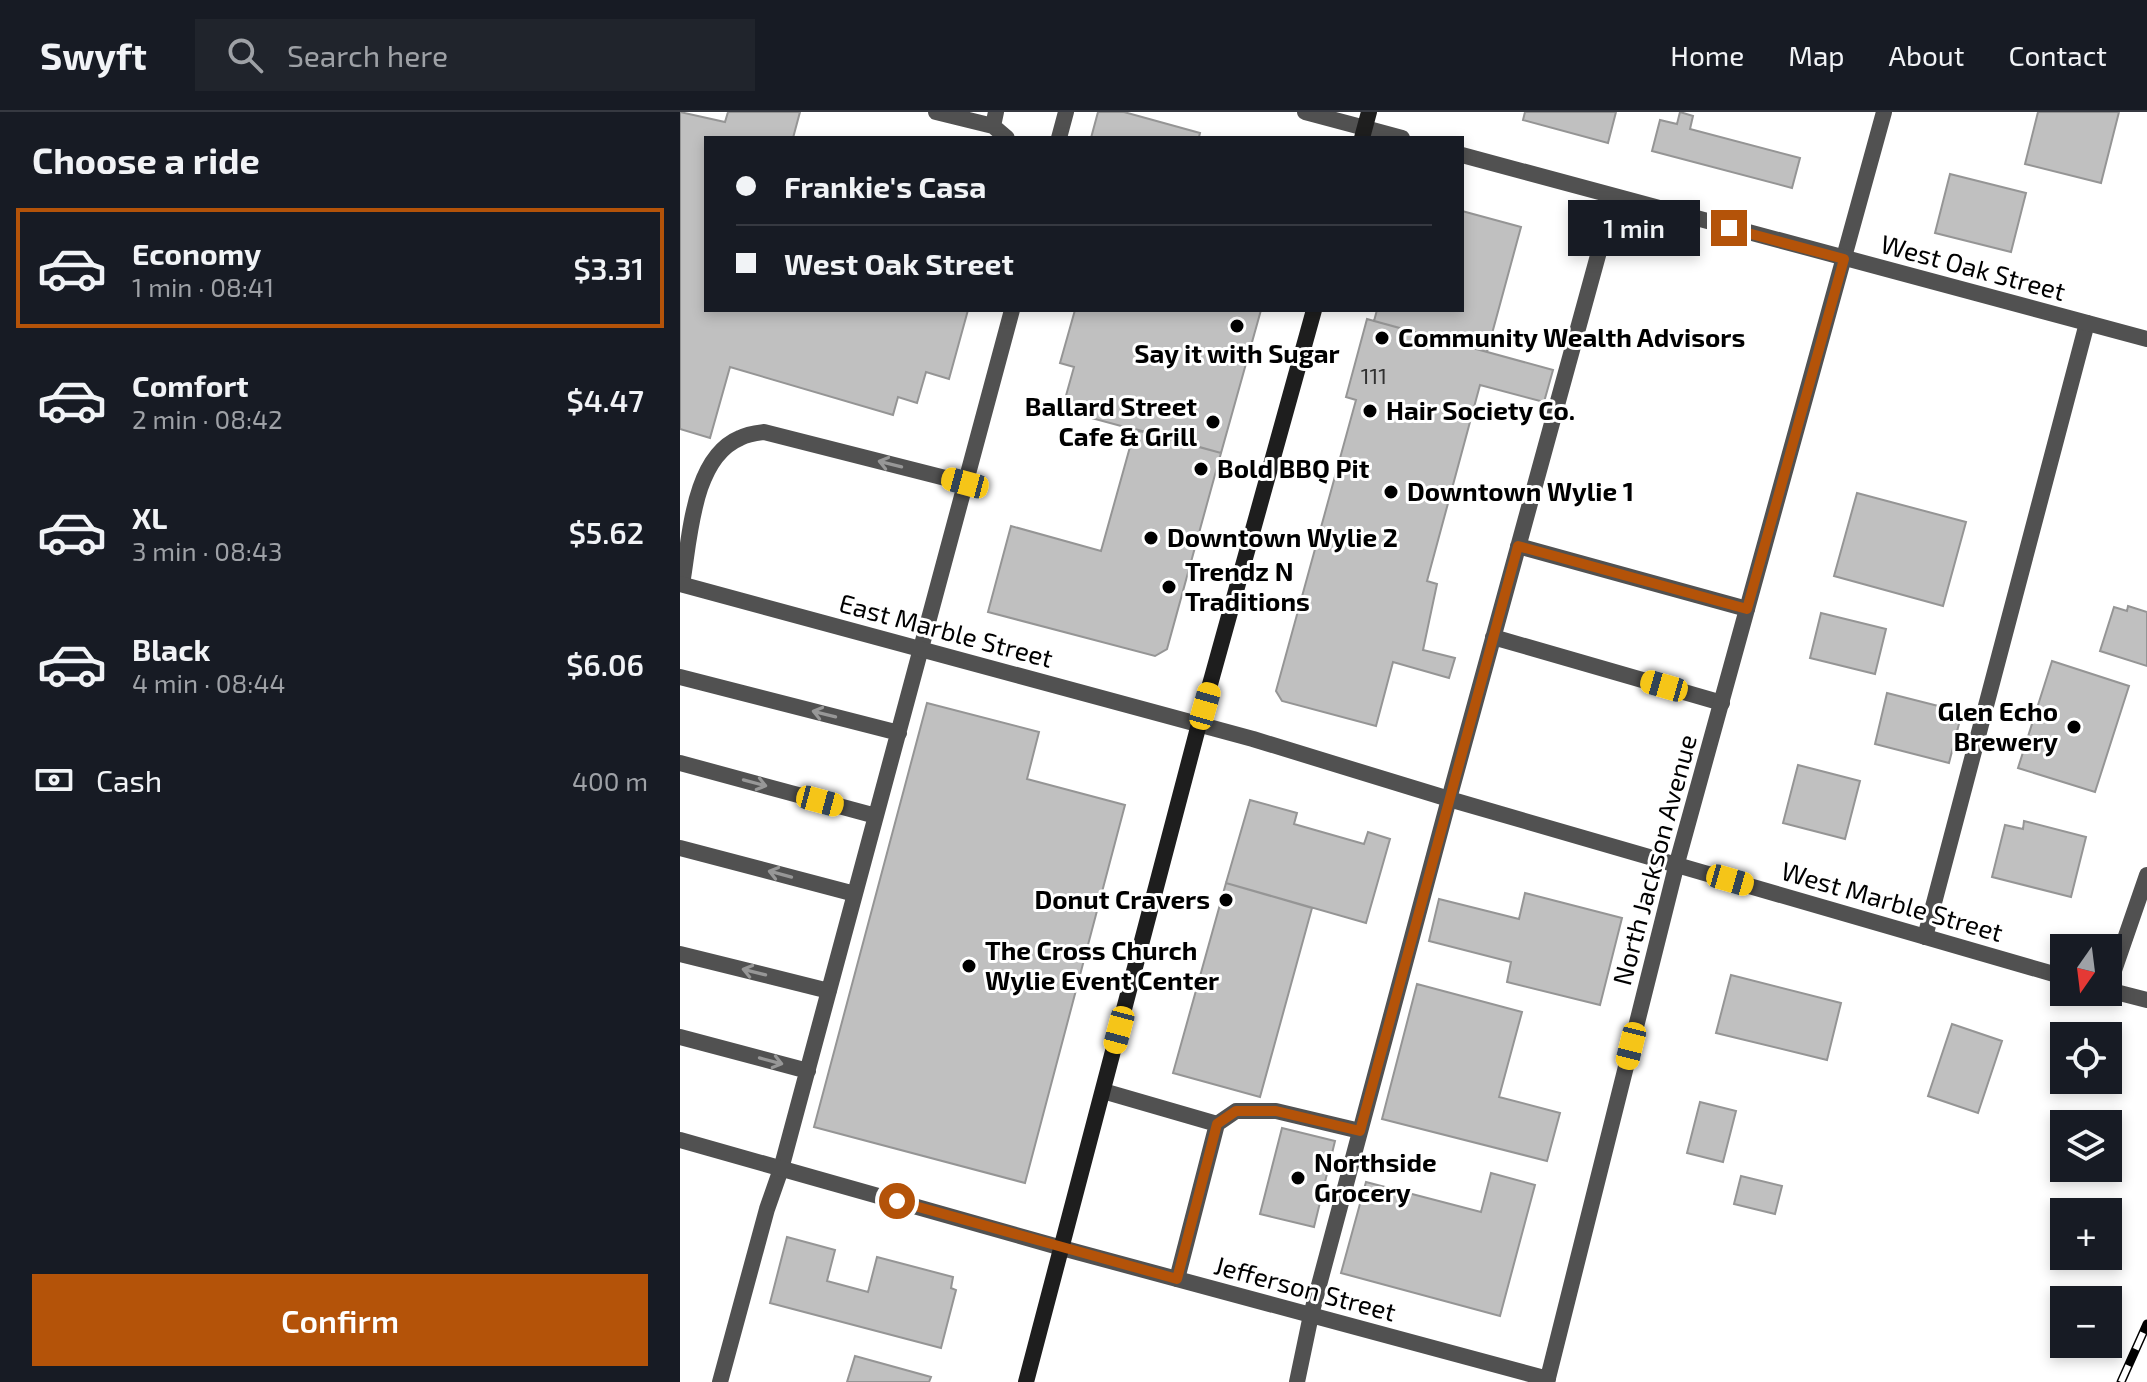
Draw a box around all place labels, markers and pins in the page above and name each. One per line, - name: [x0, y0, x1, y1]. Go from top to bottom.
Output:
- marker: Say it with Sugar: [1228, 317, 1246, 335]
- place label: Community Wealth Advisors: [1398, 321, 1745, 353]
- marker: Community Wealth Advisors: [1373, 329, 1391, 347]
- place label: Say it with Sugar: [1134, 337, 1340, 369]
- place label: Ballard Street Cafe & Grill: [1025, 390, 1197, 451]
- place label: Hair Society Co.: [1386, 394, 1575, 426]
- marker: Hair Society Co.: [1361, 402, 1379, 420]
- marker: Ballard Street Cafe & Grill: [1204, 413, 1222, 431]
- place label: Bold BBQ Pit: [1217, 452, 1370, 484]
- marker: Bold BBQ Pit: [1192, 460, 1210, 478]
- place label: Downtown Wylie 1: [1407, 475, 1634, 507]
- marker: Downtown Wylie 1: [1382, 483, 1400, 501]
- place label: Downtown Wylie 2: [1167, 521, 1398, 553]
- marker: Downtown Wylie 2: [1142, 529, 1160, 547]
- place label: Trendz N Traditions: [1185, 555, 1310, 616]
- marker: Trendz N Traditions: [1160, 578, 1178, 596]
- place label: Glen Echo Brewery: [1938, 695, 2058, 757]
- marker: Glen Echo Brewery: [2065, 718, 2083, 736]
- place label: Donut Cravers: [1034, 883, 1210, 914]
- marker: Donut Cravers: [1217, 891, 1235, 909]
- place label: The Cross Church Wylie Event Center: [985, 934, 1219, 996]
- marker: The Cross Church Wylie Event Center: [960, 957, 978, 975]
- place label: Northside Grocery: [1314, 1146, 1437, 1208]
- marker: Northside Grocery: [1289, 1169, 1307, 1187]

